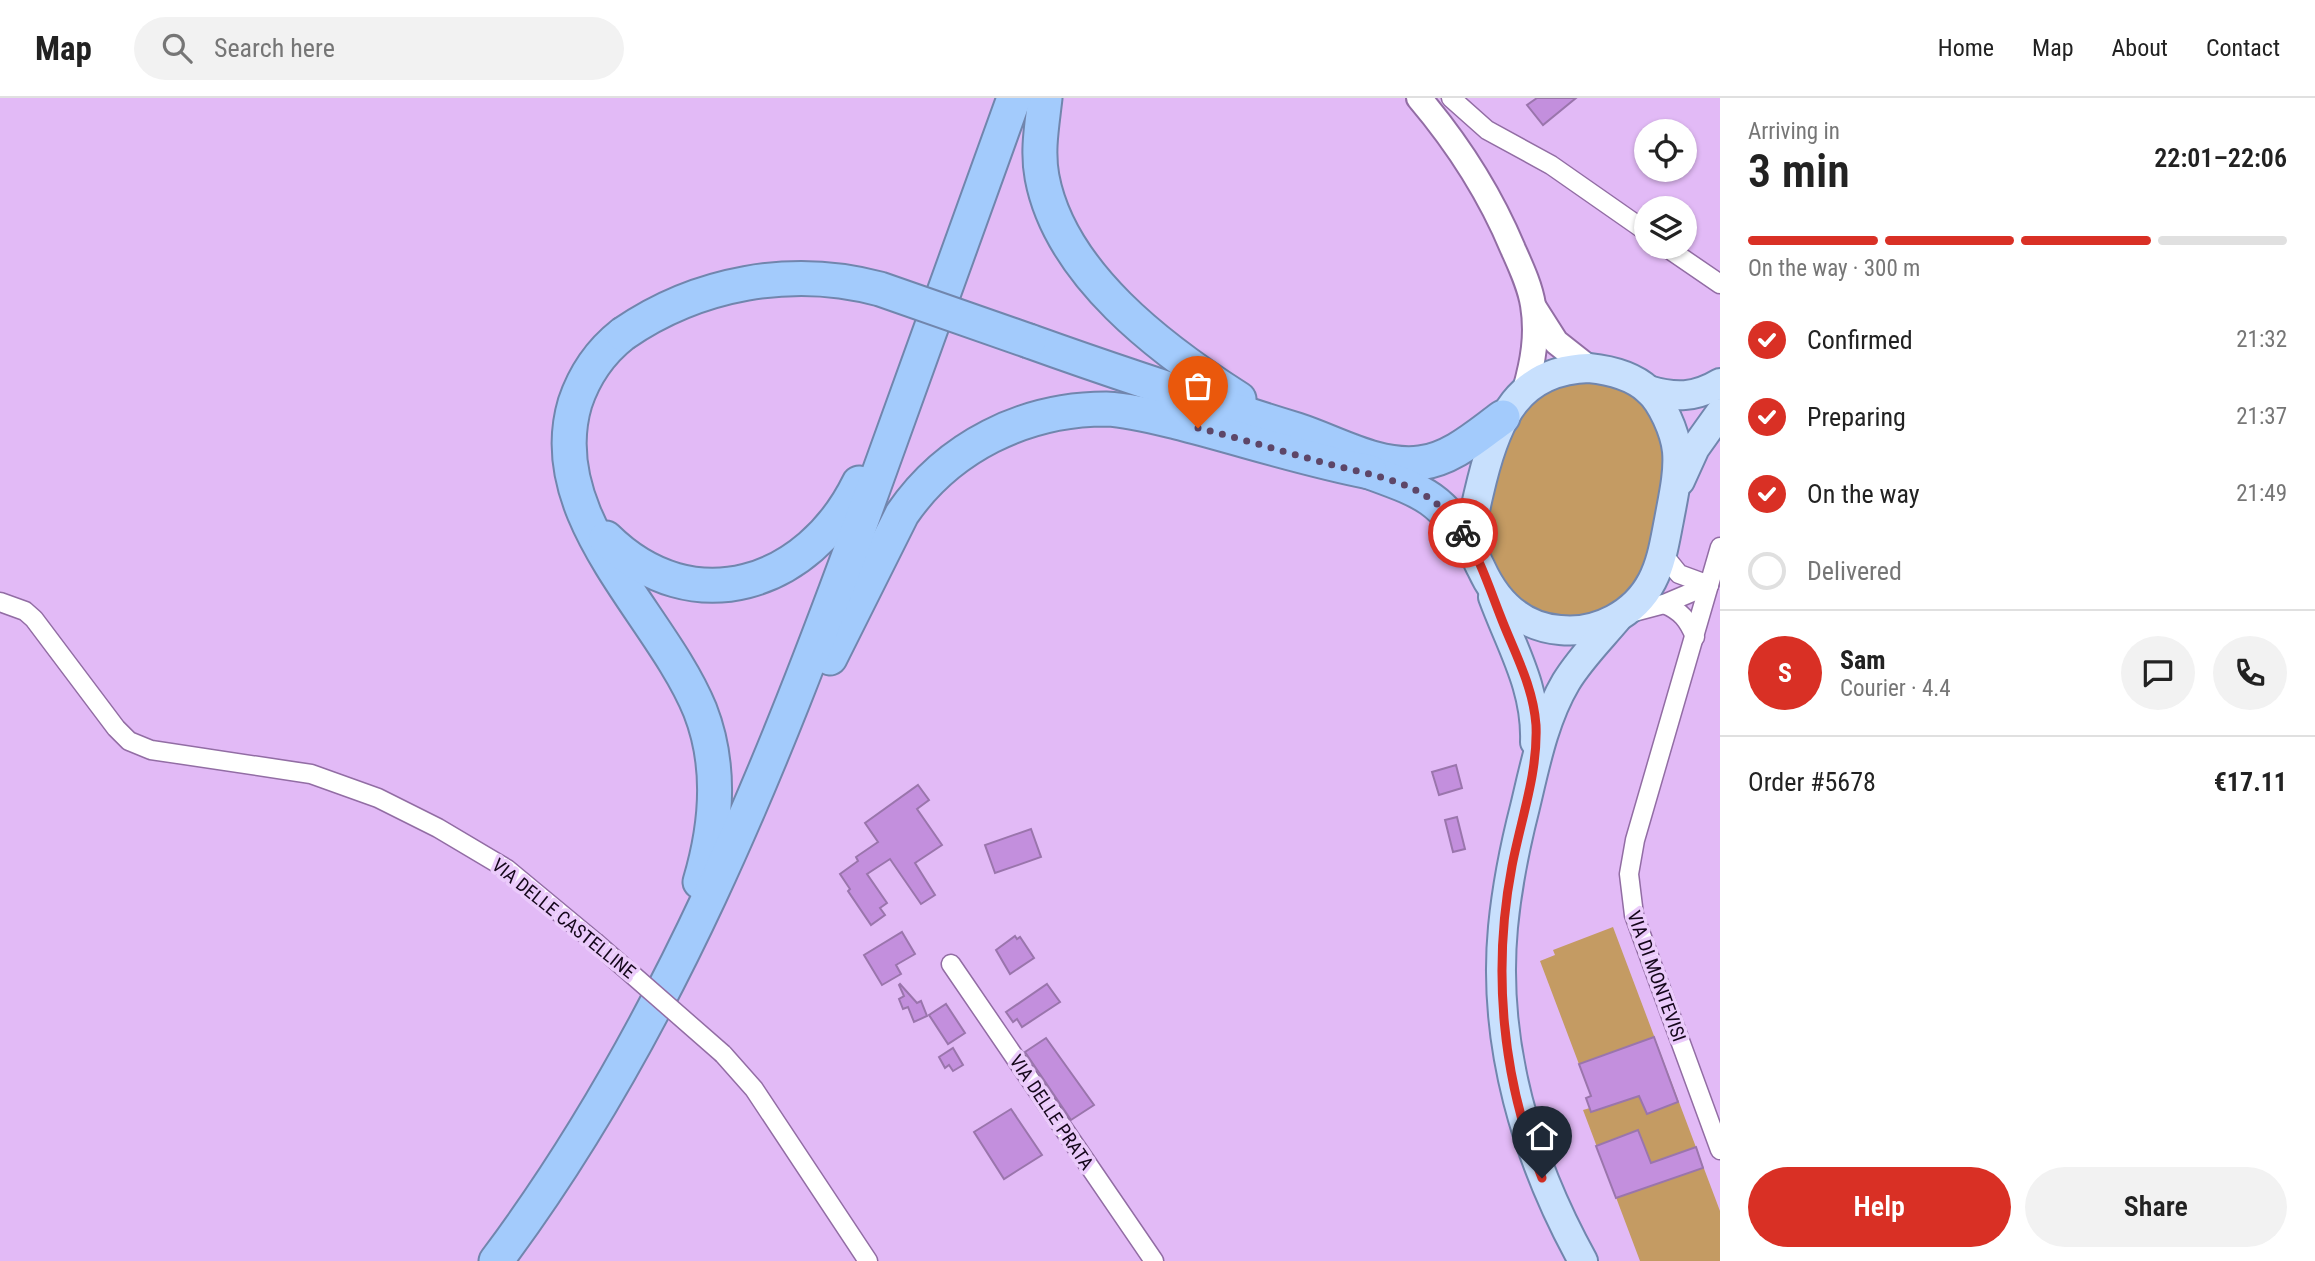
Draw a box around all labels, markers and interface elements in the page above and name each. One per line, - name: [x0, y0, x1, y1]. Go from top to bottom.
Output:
- search box: [134, 17, 624, 80]
- text: Map: [35, 29, 92, 68]
- icon: search: [158, 29, 196, 67]
- text: Search here: [214, 33, 335, 63]
- text: Home: [1938, 34, 1994, 62]
- text: Map: [2032, 34, 2074, 62]
- text: About: [2112, 34, 2168, 62]
- text: Contact: [2206, 34, 2280, 62]
- text: Arriving in: [1748, 118, 1840, 145]
- map controls: [1634, 119, 1697, 259]
- button: locate: [1634, 119, 1697, 182]
- text: 22:01–22:06: [2154, 143, 2287, 173]
- text: 3 min: [1748, 144, 1850, 198]
- button: layers: [1634, 196, 1697, 259]
- text: On the way · 300 m: [1748, 255, 1920, 282]
- icon: check: [1748, 321, 1786, 359]
- text: Confirmed: [1807, 325, 1913, 355]
- text: 21:32: [2236, 326, 2287, 353]
- pin: [1168, 356, 1228, 428]
- icon: bag: [1179, 367, 1217, 405]
- icon: check: [1748, 398, 1786, 436]
- text: Preparing: [1807, 402, 1906, 432]
- text: 21:37: [2236, 403, 2287, 430]
- icon: check: [1748, 475, 1786, 513]
- text: On the way: [1807, 479, 1920, 509]
- text: 21:49: [2236, 480, 2287, 507]
- courier: [1428, 498, 1498, 568]
- icon: bike: [1444, 514, 1482, 552]
- text: Delivered: [1807, 556, 1902, 586]
- button: chat: [2121, 636, 2195, 710]
- button: phone: [2213, 636, 2287, 710]
- text: Sam: [1840, 645, 1886, 675]
- text: S: [1778, 658, 1792, 688]
- text: Courier · 4.4: [1840, 675, 1951, 702]
- text: Order #5678: [1748, 767, 1876, 797]
- text: €17.11: [2214, 767, 2287, 797]
- street label: VIA DELLE CASTELLINE: [487, 853, 640, 983]
- street label: VIA DI MONTEVISI: [1622, 908, 1691, 1045]
- street label: VIA DELLE PRATA: [1005, 1050, 1098, 1174]
- pin: [1512, 1106, 1572, 1178]
- icon: home: [1523, 1117, 1561, 1155]
- button: Help: [1748, 1167, 2011, 1247]
- button: Share: [2025, 1167, 2287, 1247]

